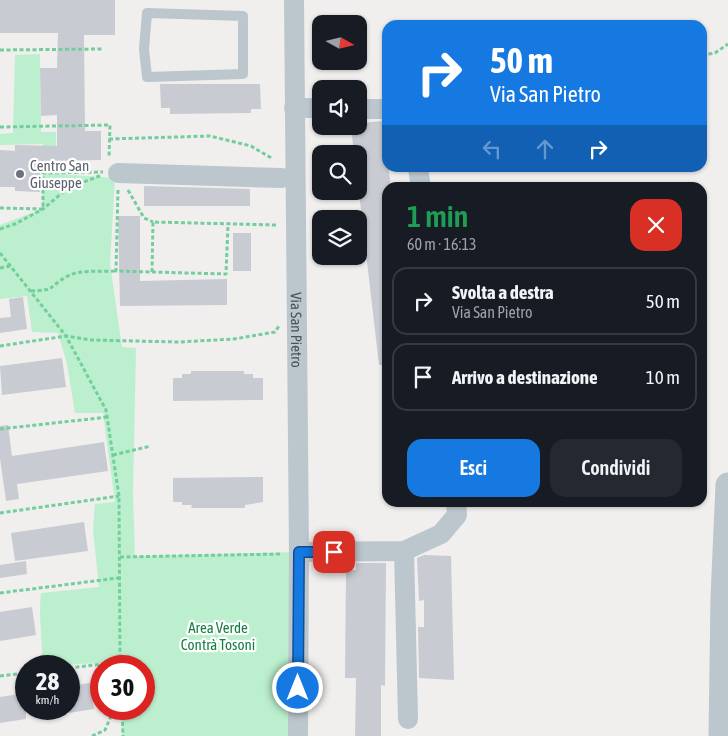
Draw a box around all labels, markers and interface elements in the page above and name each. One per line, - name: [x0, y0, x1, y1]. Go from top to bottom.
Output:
- north arrow: [312, 15, 368, 70]
- map controls: [312, 15, 367, 265]
- icon: right: [407, 40, 472, 105]
- text: 50 m: [490, 40, 553, 80]
- button: sound: [312, 80, 367, 135]
- text: Via San Pietro: [490, 81, 601, 107]
- icon: left: [478, 135, 506, 163]
- icon: ahead: [531, 135, 559, 163]
- icon: right: [584, 135, 612, 163]
- button: search: [312, 145, 367, 200]
- place label: Centro San Giuseppe: [30, 157, 89, 191]
- marker: Centro San Giuseppe: [14, 168, 26, 180]
- text: 1 min: [407, 199, 468, 233]
- button: close: [630, 199, 682, 251]
- button: layers: [312, 210, 367, 265]
- text: 60 m · 16:13: [407, 235, 477, 253]
- text: Svolta a destra: [452, 281, 554, 303]
- icon: right: [409, 287, 437, 315]
- text: 50 m: [646, 290, 680, 312]
- street label: Via San Pietro: [288, 292, 306, 368]
- text: Via San Pietro: [452, 303, 533, 321]
- icon: arrive: [409, 363, 437, 391]
- text: Arrivo a destinazione: [452, 366, 598, 388]
- text: 10 m: [646, 366, 680, 388]
- button: Esci: [407, 439, 540, 497]
- button: Condividi: [550, 439, 682, 497]
- pin: [313, 531, 355, 573]
- icon: arrive: [320, 538, 348, 566]
- park label: Area Verde Contrà Tosoni: [181, 619, 255, 653]
- speed limit sign: 30: [90, 655, 155, 720]
- position arrow: [271, 661, 323, 713]
- text: 28: [36, 667, 59, 695]
- text: km/h: [36, 693, 59, 707]

